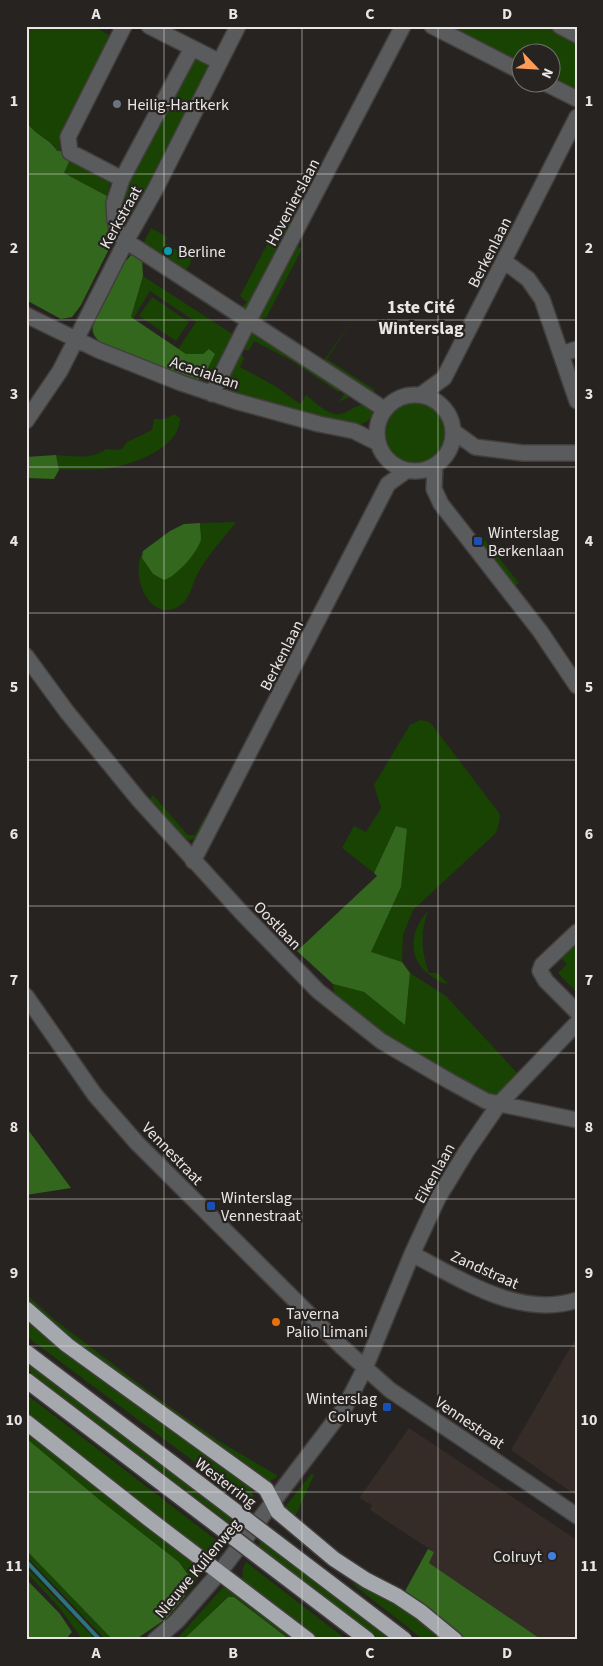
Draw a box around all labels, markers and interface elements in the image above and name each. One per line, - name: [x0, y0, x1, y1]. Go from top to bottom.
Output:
- text: A: [90, 3, 101, 25]
- text: B: [228, 3, 238, 25]
- text: C: [365, 3, 375, 25]
- text: D: [502, 3, 512, 25]
- north arrow: [510, 42, 560, 92]
- text: N: [536, 65, 558, 82]
- text: 1: [10, 90, 18, 112]
- text: 1: [585, 90, 593, 112]
- place label: Heilig-Hartkerk: [127, 94, 229, 116]
- marker: Heilig-Hartkerk: [111, 98, 123, 110]
- street label: Hovenierslaan: [261, 155, 325, 250]
- street label: Kerkstraat: [95, 182, 147, 253]
- street label: Berkenlaan: [463, 214, 517, 291]
- text: 2: [10, 237, 18, 259]
- text: 2: [585, 237, 593, 259]
- place label: Berline: [178, 241, 226, 263]
- marker: Berline: [162, 245, 174, 257]
- district label: 1ste Cité Winterslag: [378, 295, 464, 341]
- street label: Acacialaan: [167, 351, 242, 395]
- text: 3: [10, 383, 18, 405]
- text: 3: [585, 383, 593, 405]
- place label: Winterslag Berkenlaan: [488, 522, 564, 562]
- text: 4: [10, 530, 19, 552]
- text: 4: [585, 530, 594, 552]
- marker: Winterslag Berkenlaan: [472, 535, 484, 547]
- street label: Berkenlaan: [255, 617, 309, 694]
- text: 5: [10, 676, 18, 698]
- text: 5: [585, 676, 593, 698]
- text: 6: [10, 823, 18, 845]
- text: 6: [585, 823, 593, 845]
- street label: Oostlaan: [249, 896, 306, 955]
- text: 7: [10, 969, 18, 991]
- text: 7: [585, 969, 593, 991]
- text: 8: [10, 1116, 18, 1138]
- text: 8: [585, 1116, 593, 1138]
- street label: Vennestraat: [137, 1117, 208, 1190]
- street label: Eikenlaan: [409, 1139, 460, 1208]
- place label: Winterslag Vennestraat: [221, 1187, 301, 1227]
- marker: Winterslag Vennestraat: [205, 1200, 217, 1212]
- street label: Zandstraat: [447, 1245, 523, 1295]
- text: 9: [10, 1262, 18, 1284]
- text: 9: [585, 1262, 593, 1284]
- place label: Taverna Palio Limani: [286, 1303, 368, 1343]
- marker: Taverna Palio Limani: [270, 1316, 282, 1328]
- place label: Winterslag Colruyt: [306, 1388, 378, 1428]
- street label: Vennestraat: [430, 1391, 509, 1455]
- marker: Winterslag Colruyt: [381, 1401, 393, 1413]
- text: 10: [6, 1409, 22, 1431]
- text: 10: [581, 1409, 597, 1431]
- street label: Westerring: [190, 1452, 261, 1513]
- street label: Nieuwe Kuilenweg: [150, 1514, 246, 1623]
- place label: Colruyt: [493, 1546, 543, 1568]
- marker: Colruyt: [546, 1550, 558, 1562]
- text: 11: [6, 1555, 22, 1577]
- text: 11: [581, 1555, 597, 1577]
- text: A: [90, 1642, 101, 1664]
- text: B: [228, 1642, 238, 1664]
- text: C: [365, 1642, 375, 1664]
- text: D: [502, 1642, 512, 1664]

